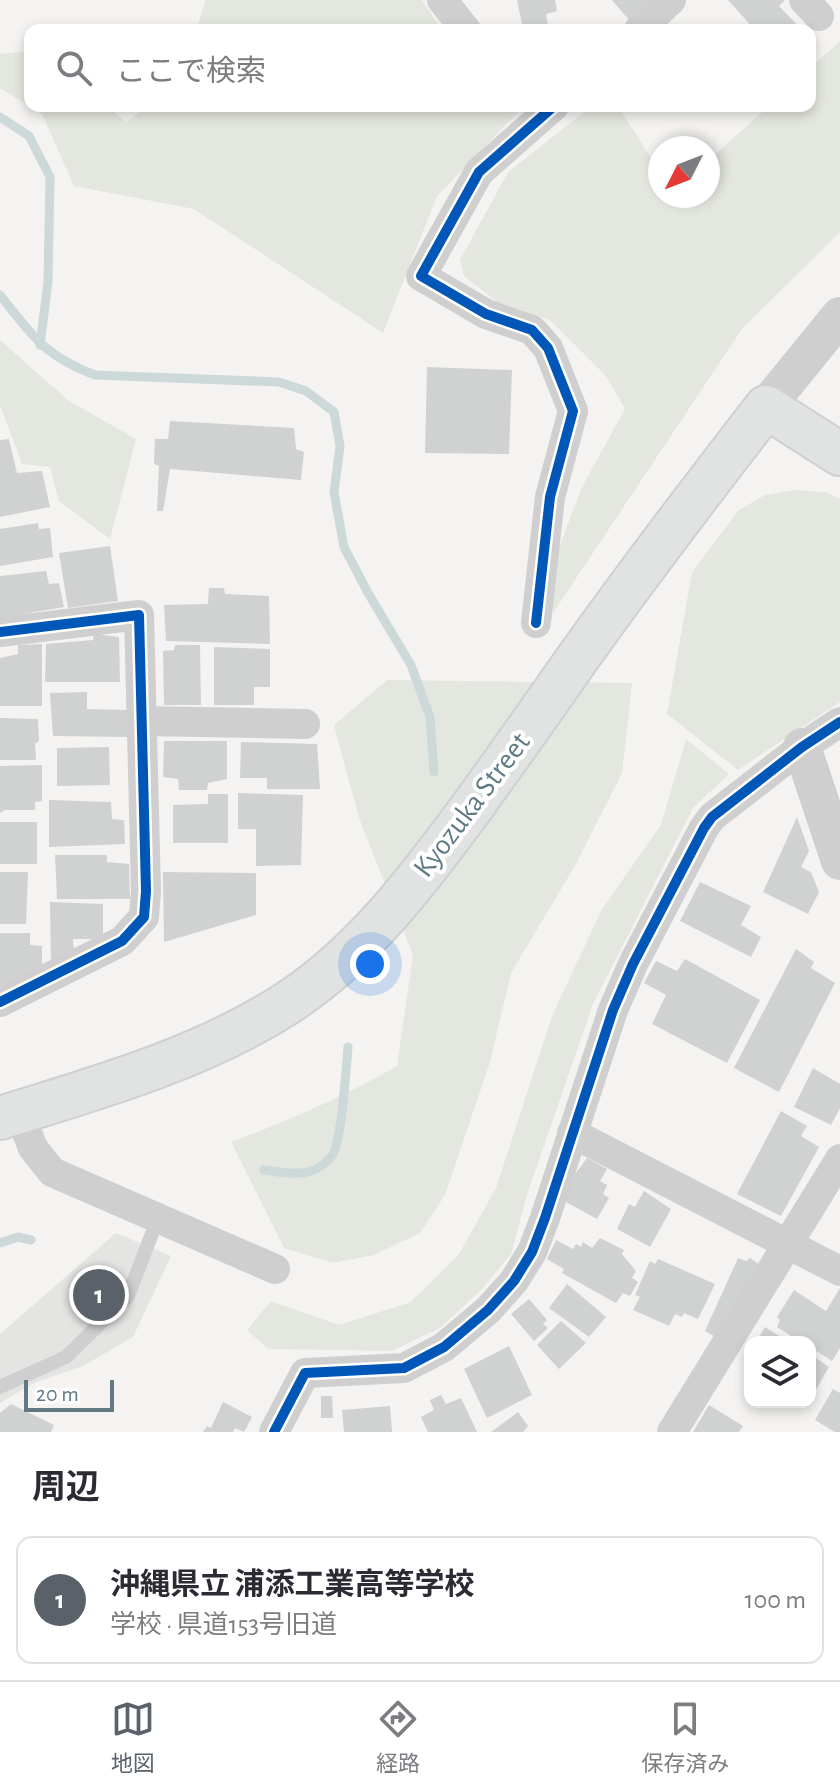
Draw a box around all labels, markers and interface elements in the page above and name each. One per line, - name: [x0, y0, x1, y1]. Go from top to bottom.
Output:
- search box: [24, 24, 816, 112]
- icon: search: [52, 46, 96, 90]
- text: ここで検索: [116, 57, 266, 87]
- north arrow: [648, 136, 720, 208]
- street label: Kyozuka Street: [408, 727, 536, 883]
- your location: [350, 944, 390, 984]
- pin: 1: [73, 1265, 125, 1325]
- map controls: [744, 1336, 816, 1408]
- button: layers: [744, 1336, 816, 1408]
- scale bar: [24, 1376, 114, 1412]
- text: 20 m: [36, 1383, 79, 1405]
- text: 周辺: [32, 1471, 100, 1505]
- text: 沖縄県立 浦添工業高等学校: [110, 1570, 475, 1600]
- text: 1: [55, 1587, 65, 1613]
- text: 100 m: [745, 1587, 806, 1613]
- text: 学校 · 県道153号旧道: [110, 1612, 337, 1638]
- tab: 地図: [111, 1697, 155, 1777]
- tab: 経路: [376, 1697, 420, 1777]
- tab: 保存済み: [641, 1697, 729, 1777]

